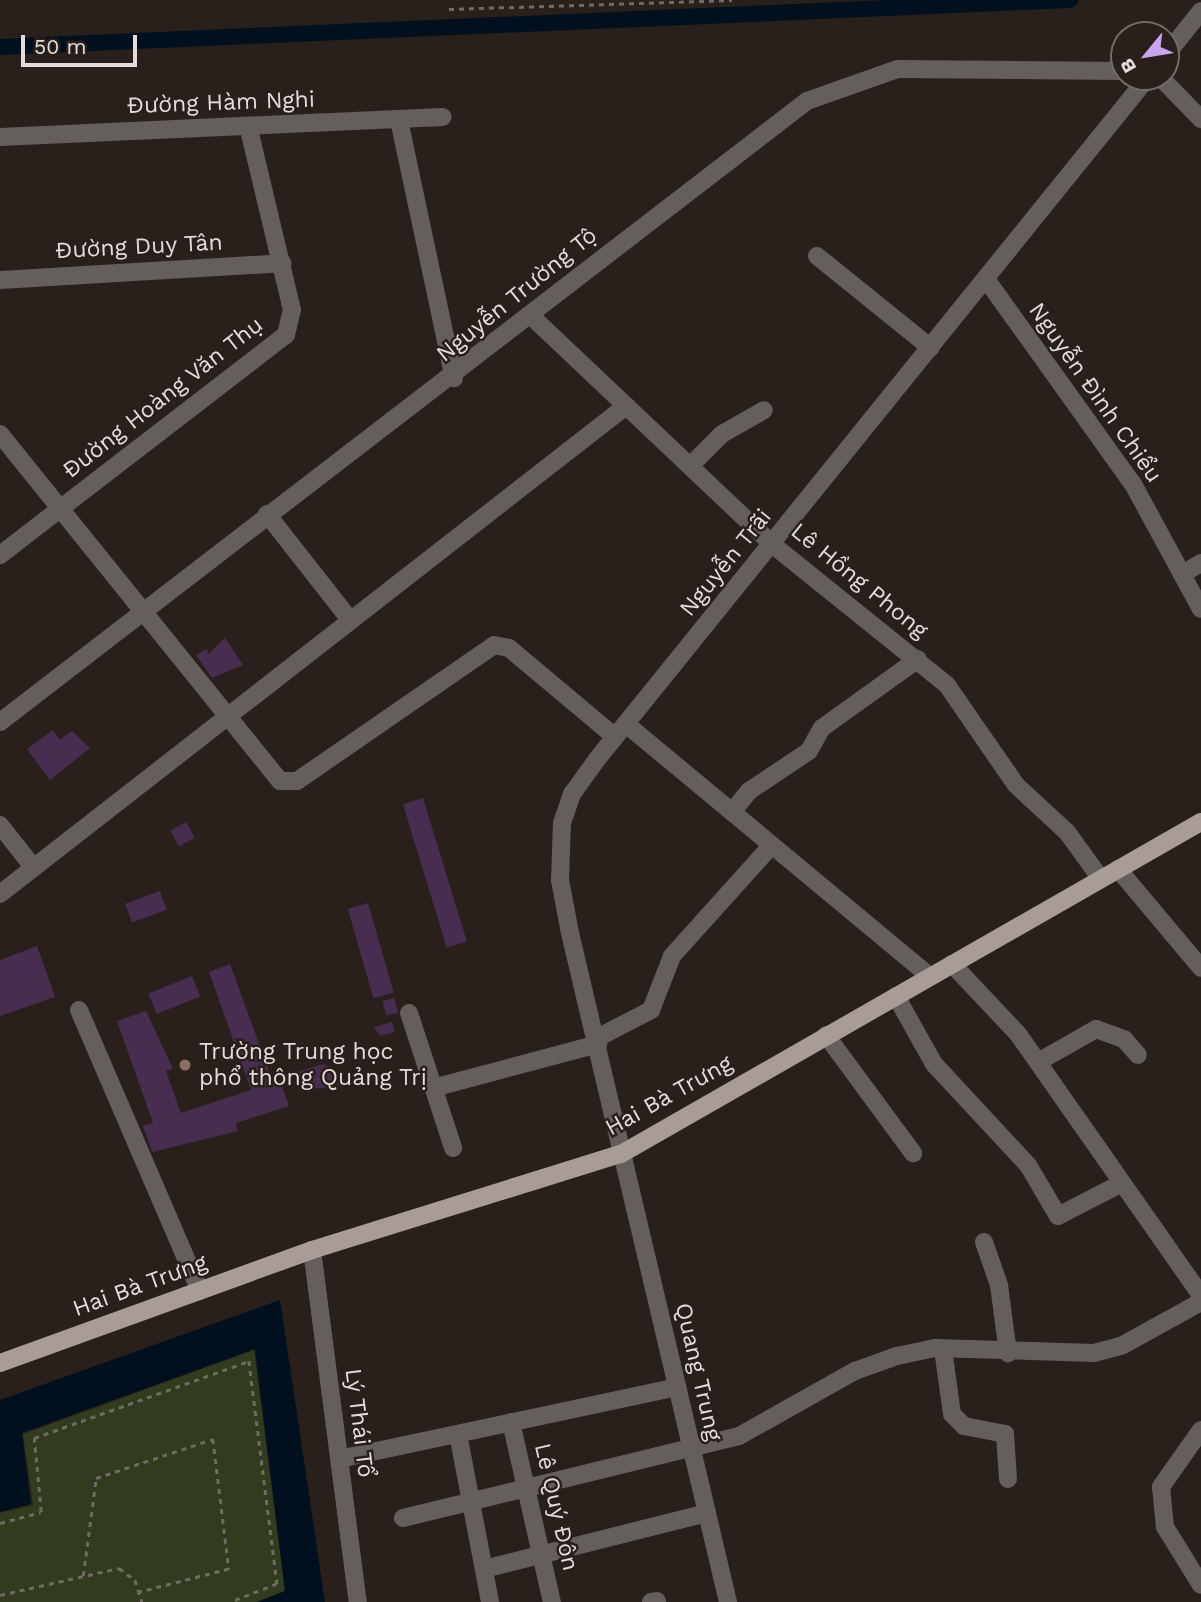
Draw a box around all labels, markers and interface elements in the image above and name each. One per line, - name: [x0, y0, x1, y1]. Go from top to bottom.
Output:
- scale bar: [24, 21, 140, 65]
- north arrow: [1110, 21, 1180, 91]
- text: 50 m: [34, 34, 86, 59]
- text: B: [1115, 54, 1141, 77]
- street label: Đường Hàm Nghi: [127, 86, 315, 120]
- street label: Nguyễn Trường Tộ: [431, 222, 603, 368]
- street label: Đường Duy Tân: [54, 229, 224, 265]
- street label: Nguyễn Đình Chiểu: [1023, 298, 1167, 488]
- street label: Đường Hoàng Văn Thụ: [57, 311, 269, 485]
- street label: Nguyễn Trãi: [674, 503, 778, 623]
- street label: Lê Hồng Phong: [785, 517, 933, 645]
- place label: Trường Trung học phổ thông Quảng Trị: [199, 1038, 428, 1092]
- street label: Hai Bà Trưng: [600, 1050, 738, 1142]
- marker: Trường Trung học phổ thông Quảng Trị: [177, 1057, 193, 1073]
- street label: Hai Bà Trưng: [69, 1249, 211, 1323]
- street label: Quang Trung: [669, 1300, 727, 1444]
- street label: Lý Thái Tổ: [339, 1366, 379, 1480]
- street label: Lê Quý Đôn: [528, 1440, 584, 1574]

